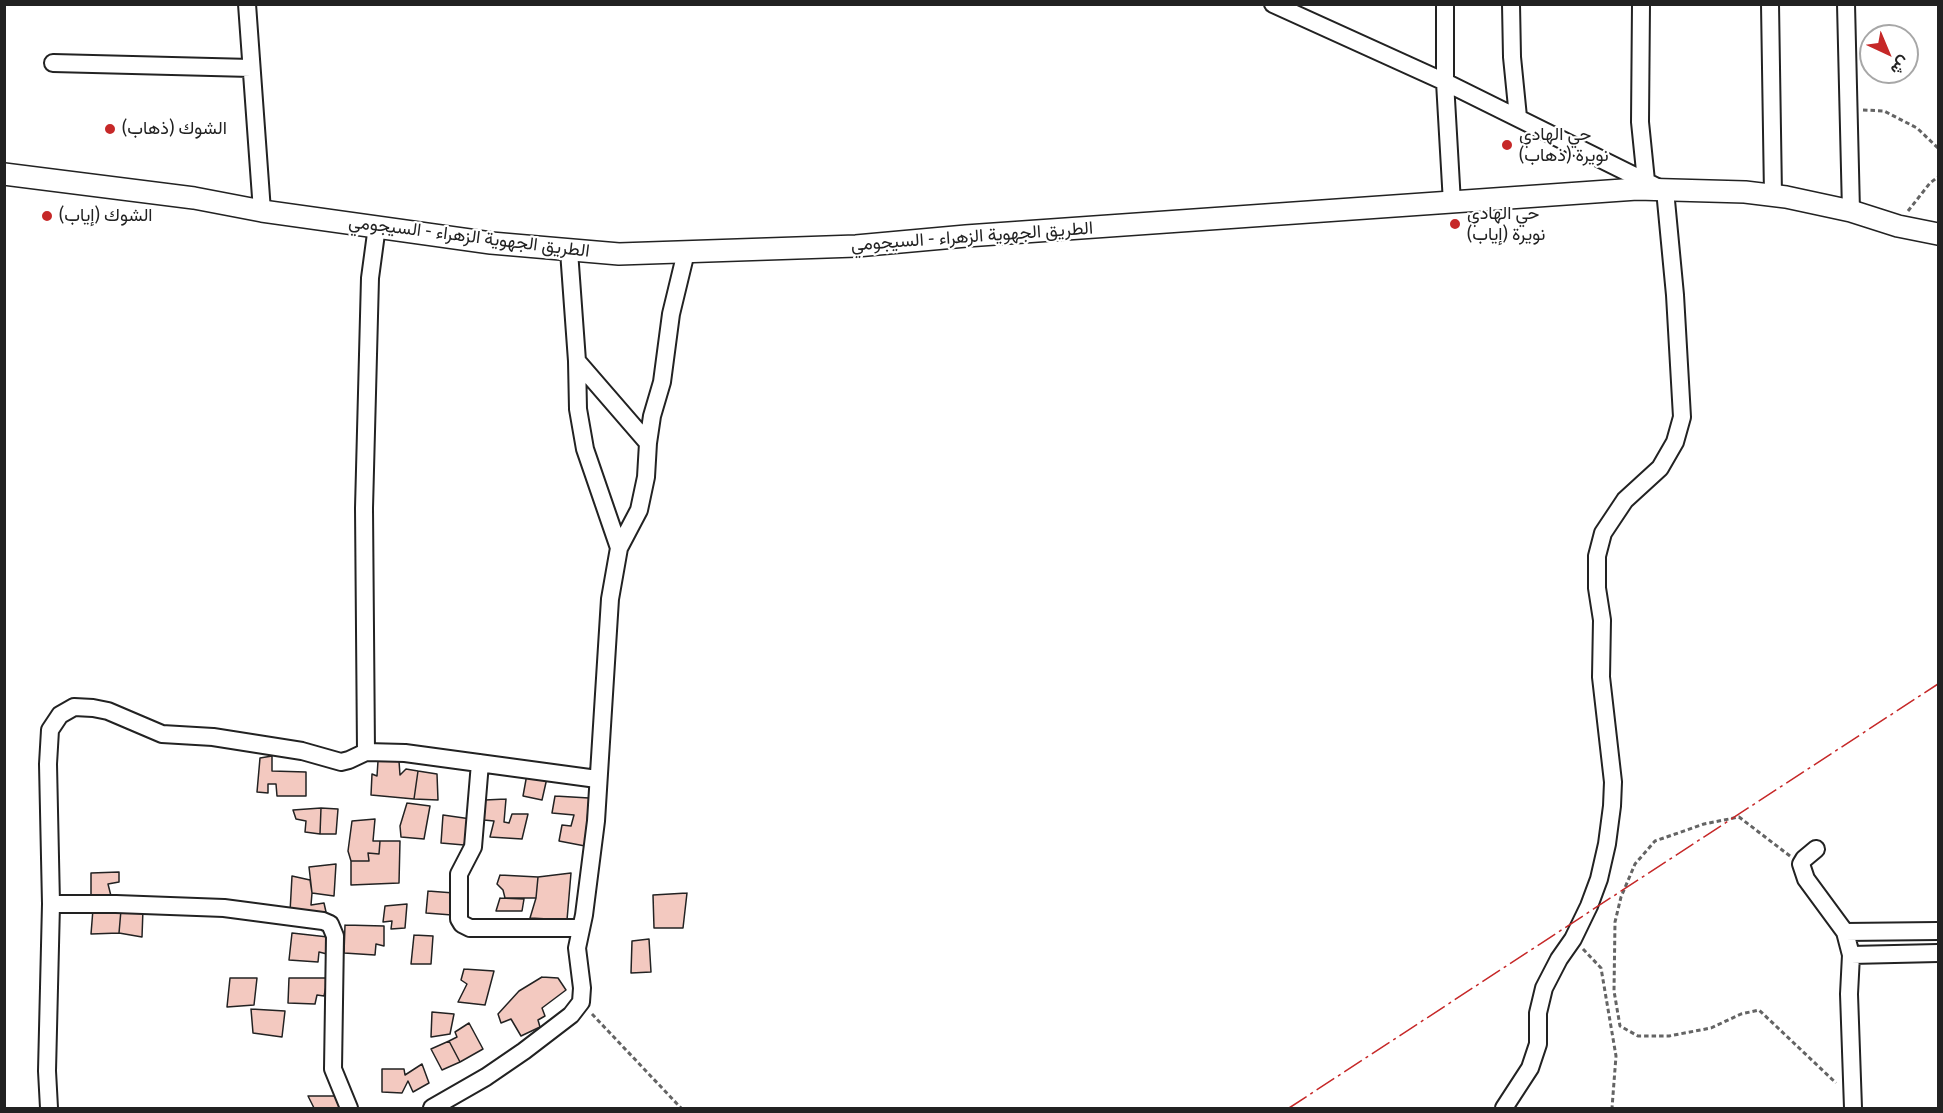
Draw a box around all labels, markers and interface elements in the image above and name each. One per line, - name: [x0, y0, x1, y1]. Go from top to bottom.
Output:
- north arrow: [1859, 24, 1919, 84]
- text: ش: [1887, 52, 1914, 79]
- place label: الشوك (ذهاب): [122, 118, 227, 140]
- marker: الشوك (ذهاب): [103, 122, 117, 136]
- place label: حي الهادي نويرة (ذهاب): [1519, 124, 1609, 166]
- marker: حي الهادي نويرة (ذهاب): [1500, 138, 1514, 152]
- place label: حي الهادي نويرة (إياب): [1467, 203, 1545, 246]
- place label: الشوك (إياب): [59, 205, 153, 227]
- marker: الشوك (إياب): [40, 209, 54, 223]
- street label: الطريق الجهوية الزهراء - السيجومي: [347, 211, 591, 263]
- marker: حي الهادي نويرة (إياب): [1448, 217, 1462, 231]
- street label: الطريق الجهوية الزهراء - السيجومي: [850, 218, 1094, 256]

